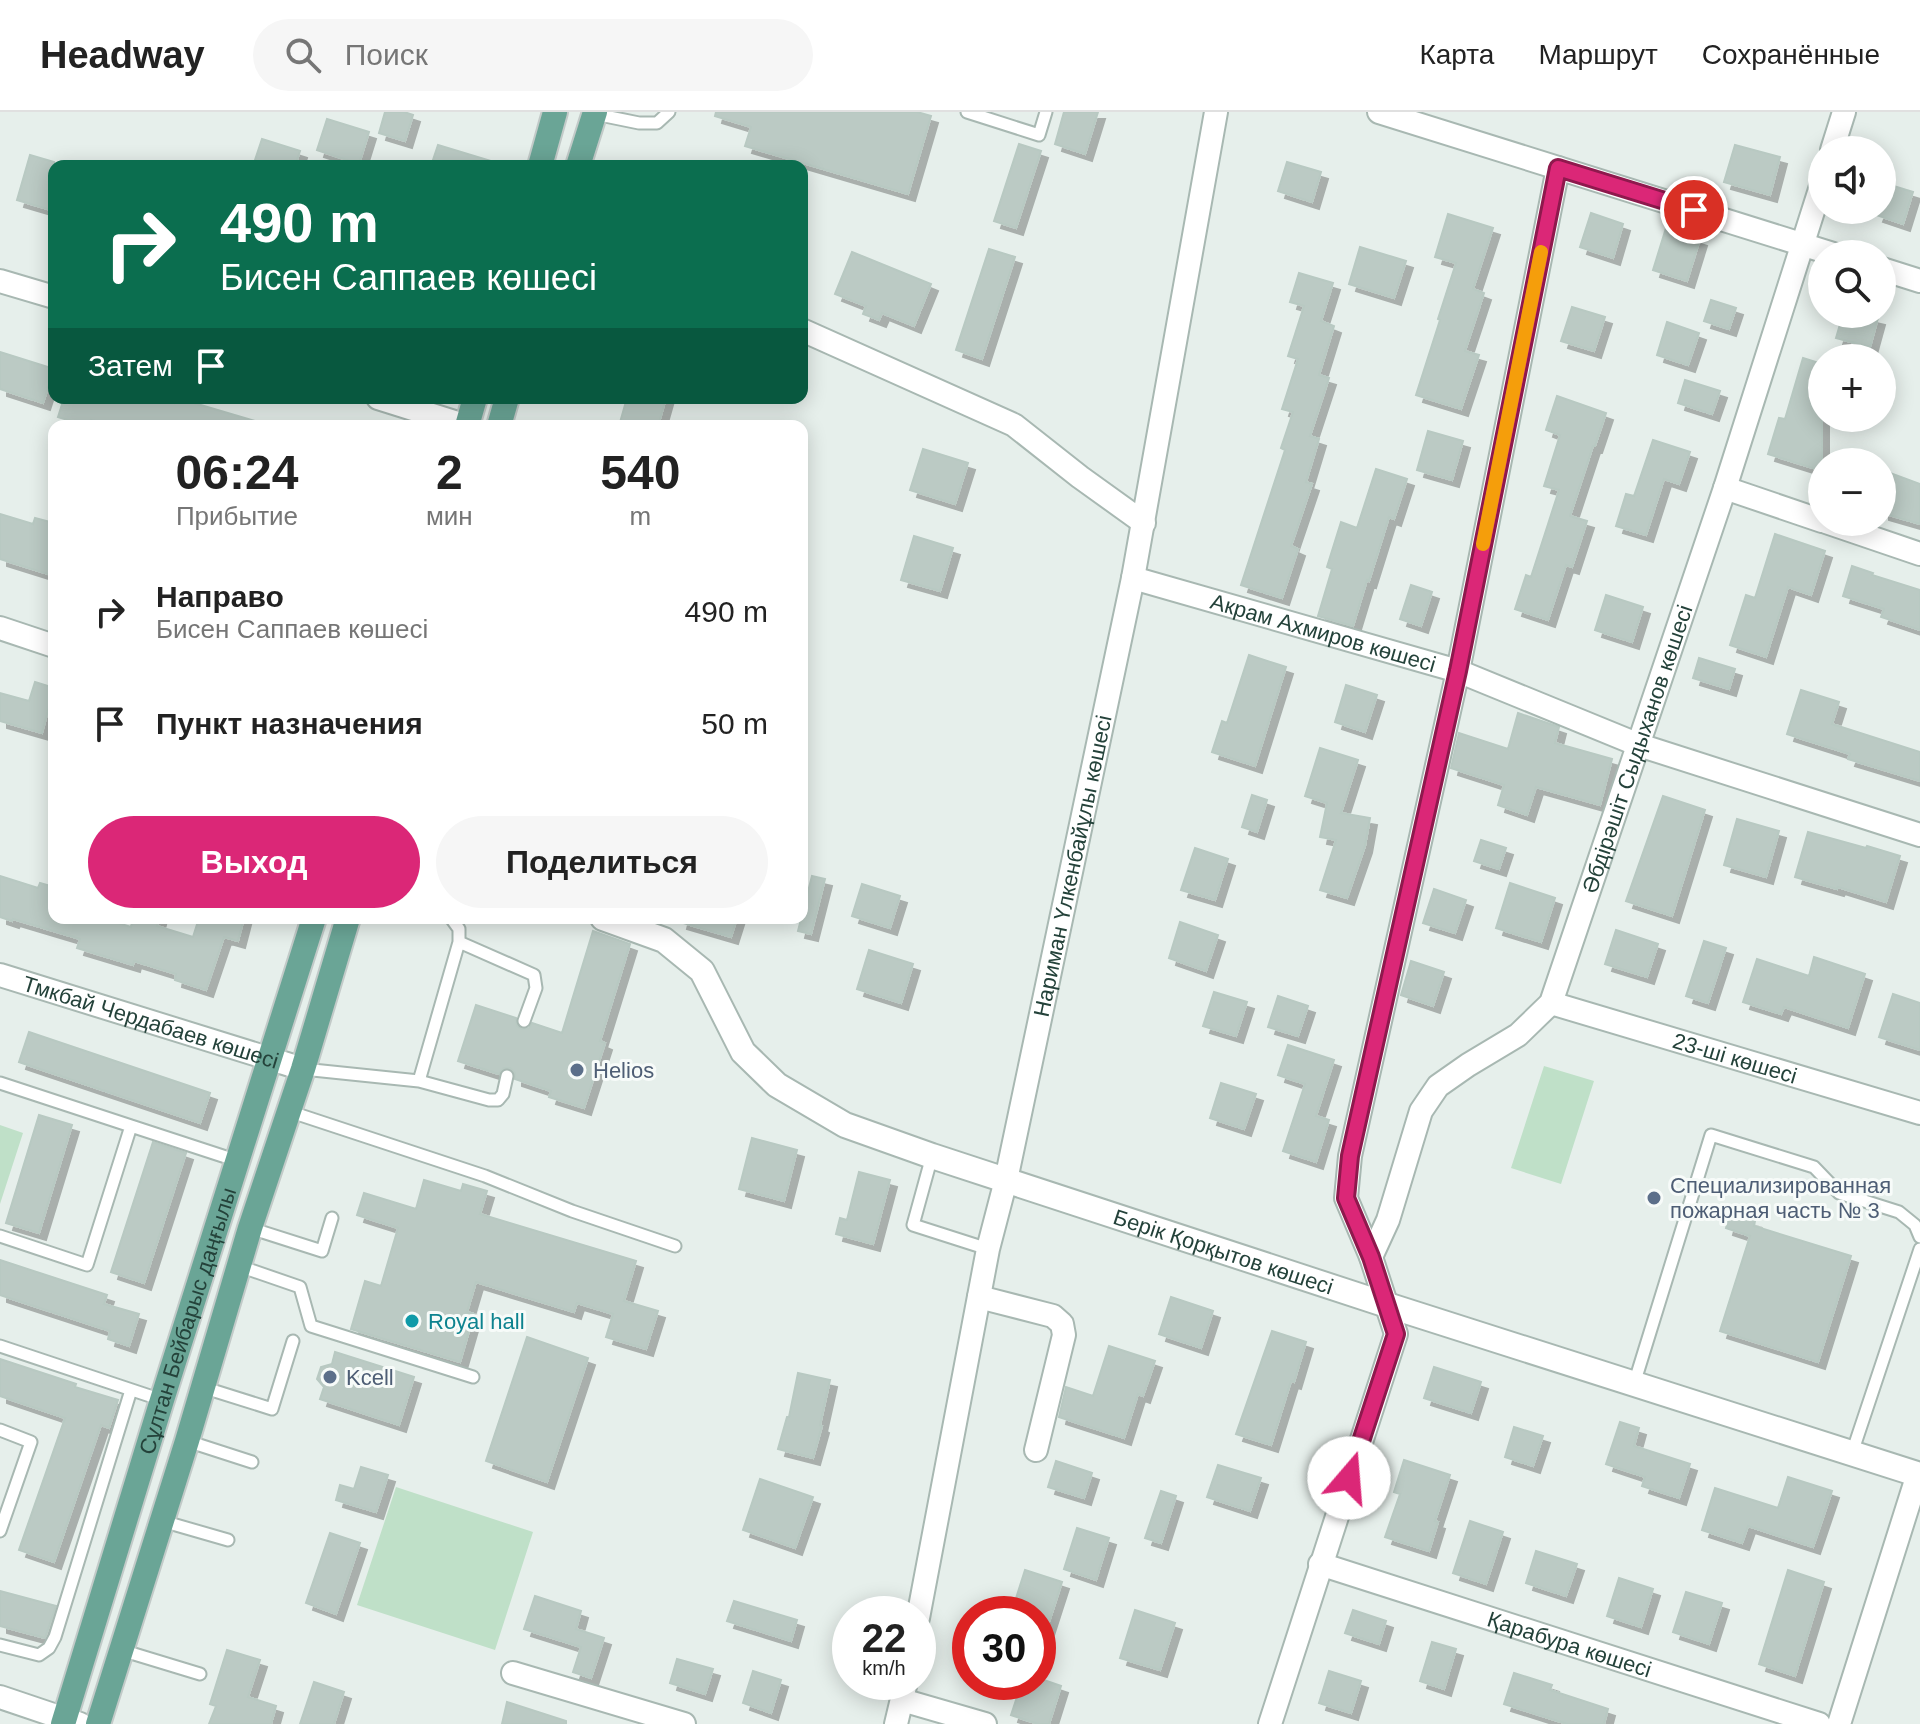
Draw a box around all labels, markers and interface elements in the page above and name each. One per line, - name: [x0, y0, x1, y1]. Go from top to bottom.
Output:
- search box: [253, 19, 813, 91]
- icon: search: [281, 33, 325, 77]
- text: Headway: [40, 34, 205, 76]
- text: Поиск: [345, 38, 428, 71]
- text: Карта: [1419, 39, 1494, 70]
- text: Маршрут: [1538, 39, 1658, 70]
- text: Сохранённые: [1702, 39, 1880, 70]
- map controls: [1808, 136, 1896, 536]
- button: sound: [1808, 136, 1896, 224]
- pin: [1660, 176, 1728, 244]
- icon: arrive: [1672, 188, 1716, 232]
- text: 490 m: [220, 191, 379, 254]
- icon: right: [88, 192, 192, 296]
- button: search: [1808, 240, 1896, 328]
- text: Бисен Саппаев көшесі: [220, 257, 597, 298]
- icon: arrive: [189, 344, 233, 388]
- button: +: [1808, 344, 1896, 432]
- text: Затем: [88, 349, 173, 382]
- text: 06:24: [176, 446, 298, 499]
- text: 2: [436, 446, 463, 499]
- text: 540: [600, 446, 680, 499]
- button: −: [1808, 448, 1896, 536]
- text: Прибытие: [176, 501, 298, 531]
- text: мин: [426, 501, 473, 531]
- text: m: [630, 501, 651, 531]
- text: Направо: [156, 580, 284, 613]
- street label: Акрам Ахмиров көшесі: [1208, 588, 1439, 677]
- icon: right: [88, 590, 132, 634]
- text: 490 m: [685, 595, 768, 628]
- street label: Әбдірәшіт Сыдыханов көшесі: [1577, 602, 1697, 896]
- text: Бисен Саппаев көшесі: [156, 614, 428, 644]
- icon: arrive: [88, 702, 132, 746]
- text: Пункт назначения: [156, 707, 423, 740]
- text: 50 m: [701, 707, 768, 740]
- street label: Нариман Үлкенбайұлы көшесі: [1028, 713, 1116, 1019]
- button: Выход: [88, 816, 420, 908]
- button: Поделиться: [436, 816, 768, 908]
- street label: Тмкбай Чердабаев көшесі: [20, 970, 282, 1073]
- street label: 23-шi көшесi: [1670, 1028, 1800, 1088]
- place label: Helios: [593, 1058, 654, 1083]
- marker: Helios: [568, 1061, 586, 1079]
- place label: Специализированная пожарная часть № 3: [1670, 1173, 1891, 1223]
- street label: Сұлтан Бейбарыс даңғылы: [134, 1184, 241, 1457]
- marker: Специализированная пожарная часть № 3: [1645, 1189, 1663, 1207]
- street label: Берік Қорқытов көшесі: [1110, 1204, 1337, 1299]
- place label: Royal hall: [428, 1309, 525, 1334]
- marker: Royal hall: [403, 1312, 421, 1330]
- place label: Kcell: [346, 1365, 394, 1390]
- marker: Kcell: [321, 1368, 339, 1386]
- position arrow: [1307, 1436, 1391, 1520]
- speed limit sign: 30: [952, 1596, 1056, 1700]
- street label: Қарабура көшесі: [1484, 1606, 1655, 1682]
- text: 22: [862, 1616, 906, 1660]
- text: km/h: [862, 1657, 906, 1679]

